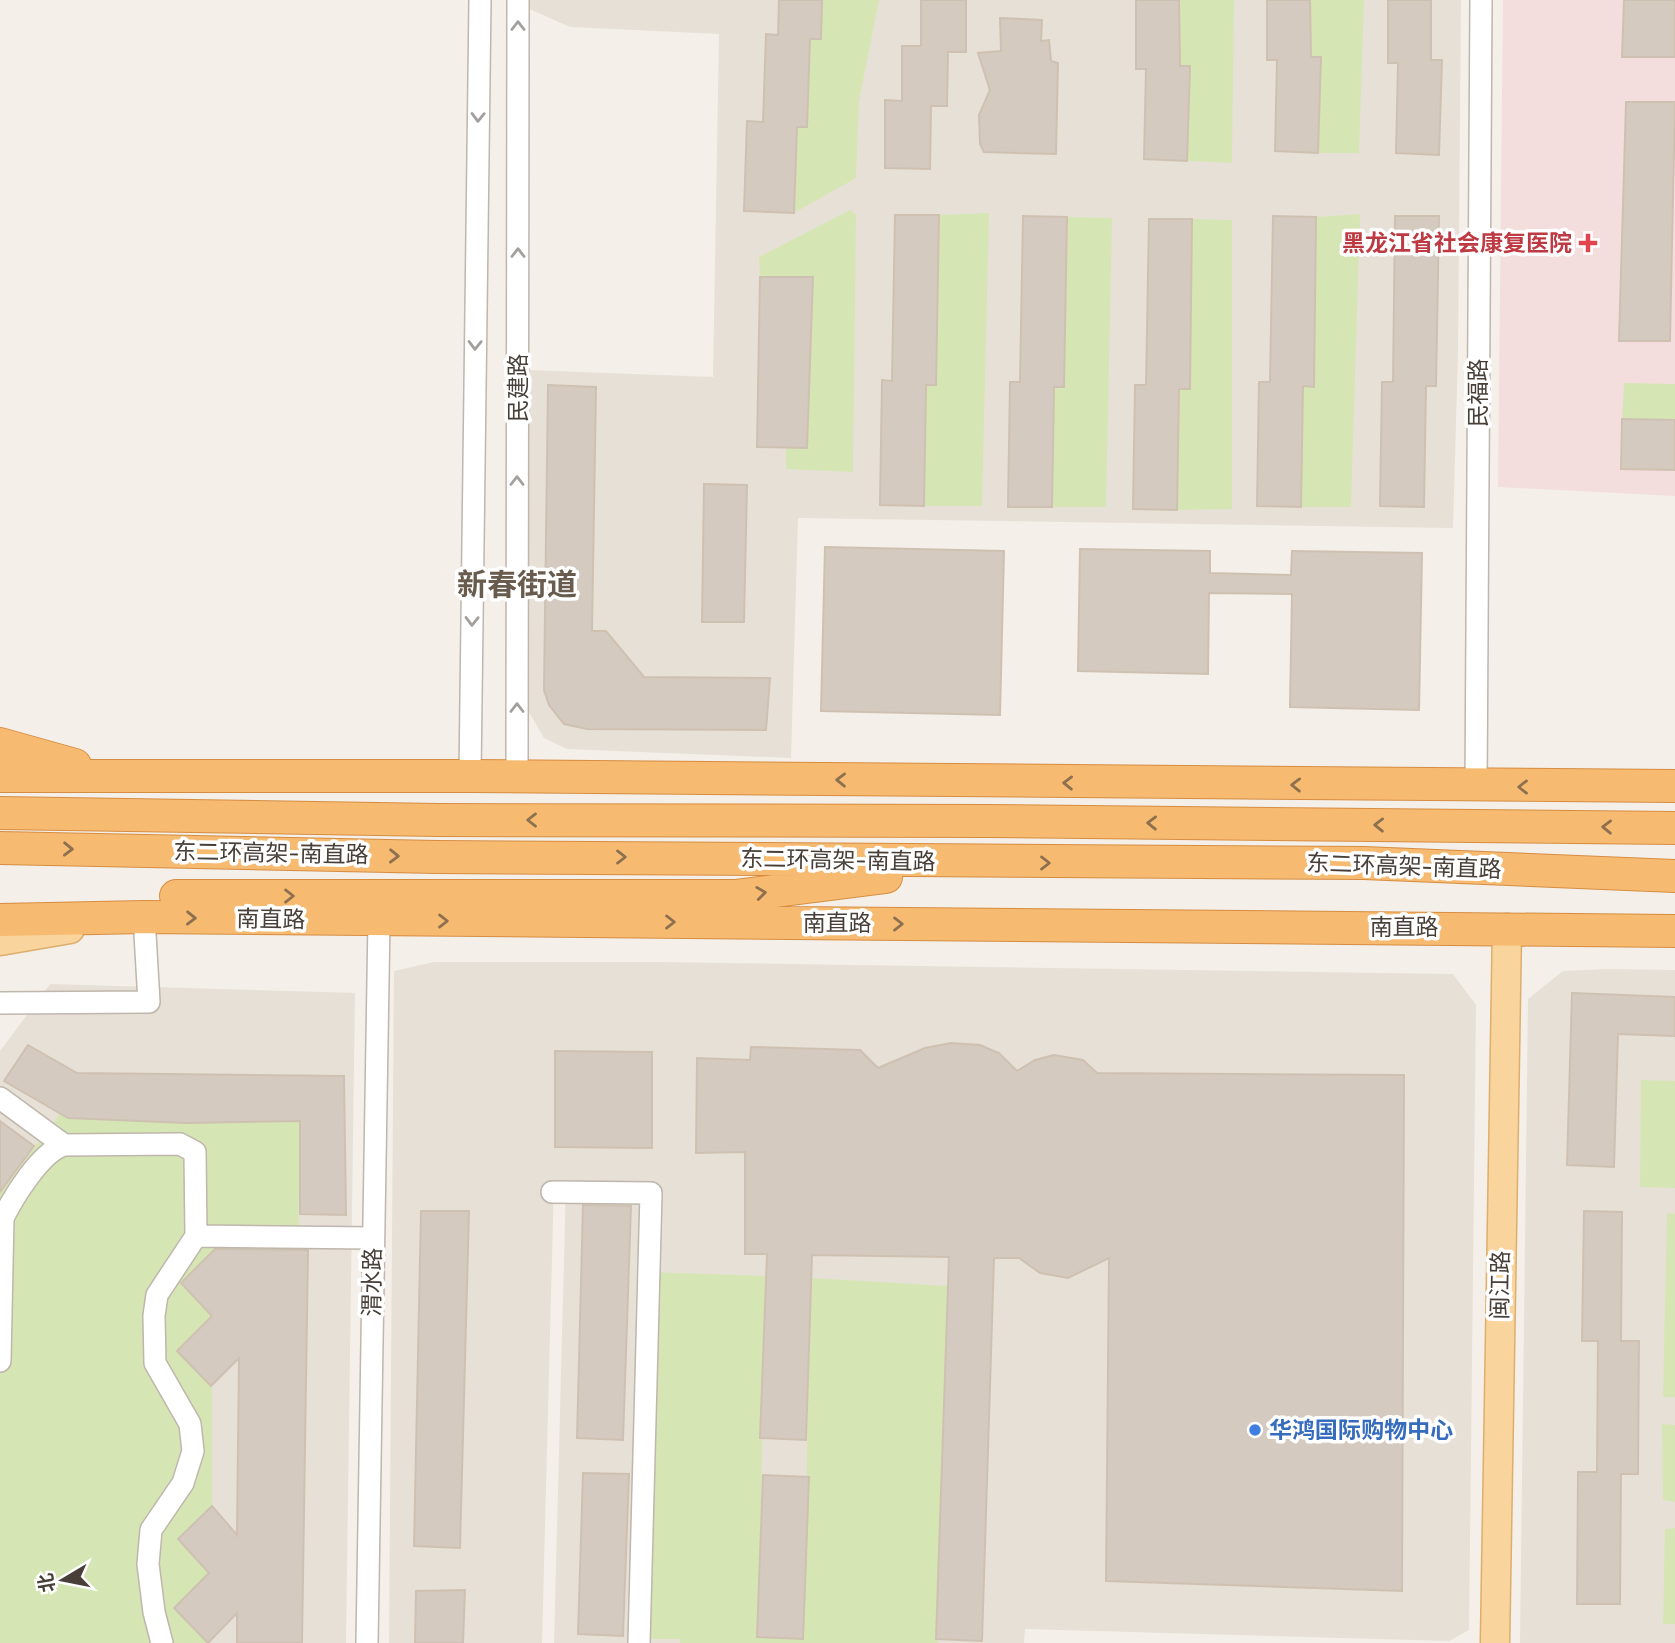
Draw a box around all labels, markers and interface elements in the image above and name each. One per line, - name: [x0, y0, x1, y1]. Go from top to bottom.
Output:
- one-way arrow: [510, 20, 526, 30]
- one-way arrow: [470, 112, 486, 123]
- place label: 黑龙江省社会康复医院: [1342, 229, 1572, 257]
- marker: 黑龙江省社会康复医院: [1578, 233, 1598, 253]
- one-way arrow: [510, 247, 526, 258]
- one-way arrow: [467, 340, 483, 350]
- street label: 民建路: [504, 354, 532, 423]
- street label: 民福路: [1464, 359, 1492, 428]
- one-way arrow: [510, 475, 525, 486]
- district label: 新春街道: [457, 567, 577, 603]
- one-way arrow: [464, 616, 479, 627]
- one-way arrow: [509, 702, 525, 713]
- one-way arrow: [835, 773, 846, 788]
- one-way arrow: [1062, 775, 1073, 791]
- one-way arrow: [1290, 777, 1300, 793]
- one-way arrow: [1517, 779, 1528, 795]
- one-way arrow: [527, 812, 537, 828]
- one-way arrow: [1146, 815, 1157, 830]
- one-way arrow: [1374, 817, 1384, 833]
- one-way arrow: [1601, 819, 1612, 835]
- street label: 东二环高架-南直路: [173, 837, 369, 869]
- one-way arrow: [63, 841, 74, 857]
- street label: 东二环高架-南直路: [740, 844, 936, 876]
- one-way arrow: [388, 848, 399, 863]
- one-way arrow: [616, 849, 627, 865]
- street label: 东二环高架-南直路: [1306, 849, 1502, 883]
- one-way arrow: [1040, 855, 1050, 871]
- one-way arrow: [755, 886, 767, 901]
- one-way arrow: [284, 888, 294, 904]
- street label: 南直路: [236, 904, 306, 934]
- street label: 南直路: [803, 909, 872, 937]
- one-way arrow: [185, 910, 196, 925]
- one-way arrow: [438, 913, 448, 929]
- street label: 南直路: [1370, 913, 1439, 941]
- one-way arrow: [665, 914, 676, 930]
- one-way arrow: [893, 916, 903, 932]
- street label: 渭水路: [357, 1247, 387, 1317]
- street label: 闽江路: [1485, 1250, 1515, 1320]
- place label: 华鸿国际购物中心: [1269, 1416, 1453, 1444]
- marker: 华鸿国际购物中心: [1247, 1422, 1263, 1438]
- north arrow: [28, 1545, 98, 1615]
- text: 北: [34, 1572, 60, 1594]

